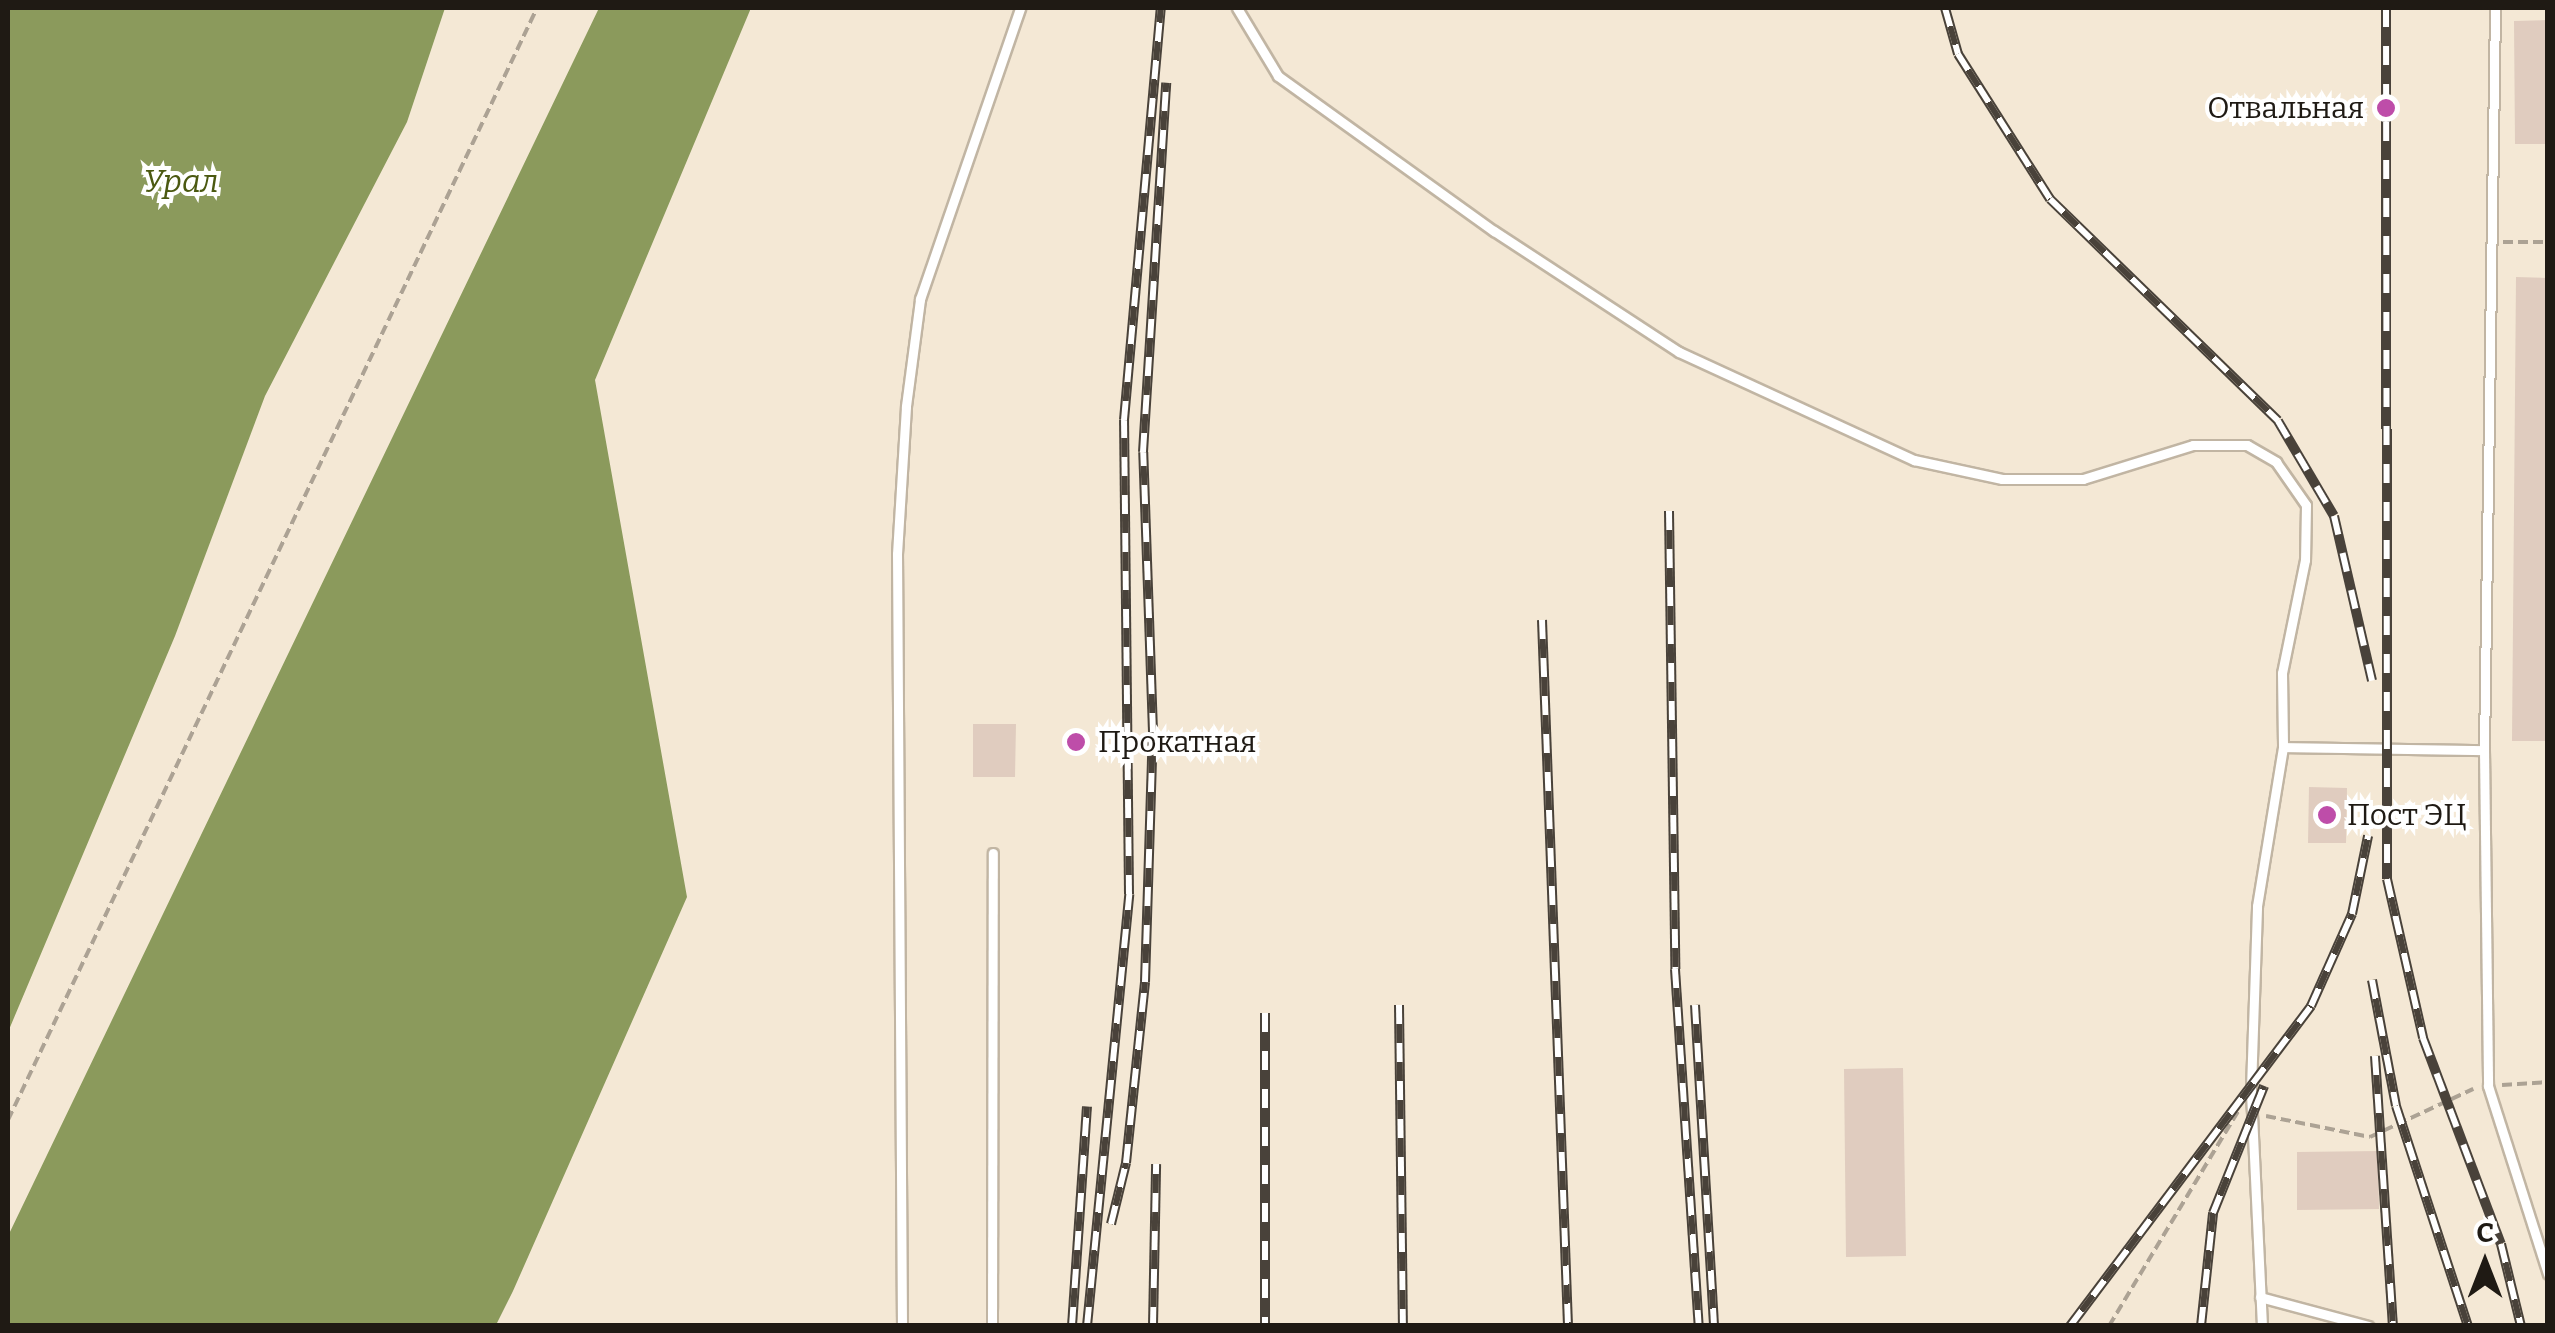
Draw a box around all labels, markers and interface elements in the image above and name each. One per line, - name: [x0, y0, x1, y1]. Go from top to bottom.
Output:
- place label: Отвальная: [2207, 90, 2364, 126]
- marker: Отвальная: [2373, 95, 2399, 121]
- water label: Урал: [143, 162, 219, 200]
- place label: Прокатная: [1098, 724, 1256, 760]
- marker: Прокатная: [1063, 729, 1089, 755]
- place label: Пост ЭЦ: [2347, 797, 2467, 833]
- marker: Пост ЭЦ: [2316, 804, 2338, 826]
- north arrow: [2435, 1213, 2535, 1313]
- text: С: [2476, 1216, 2494, 1249]

